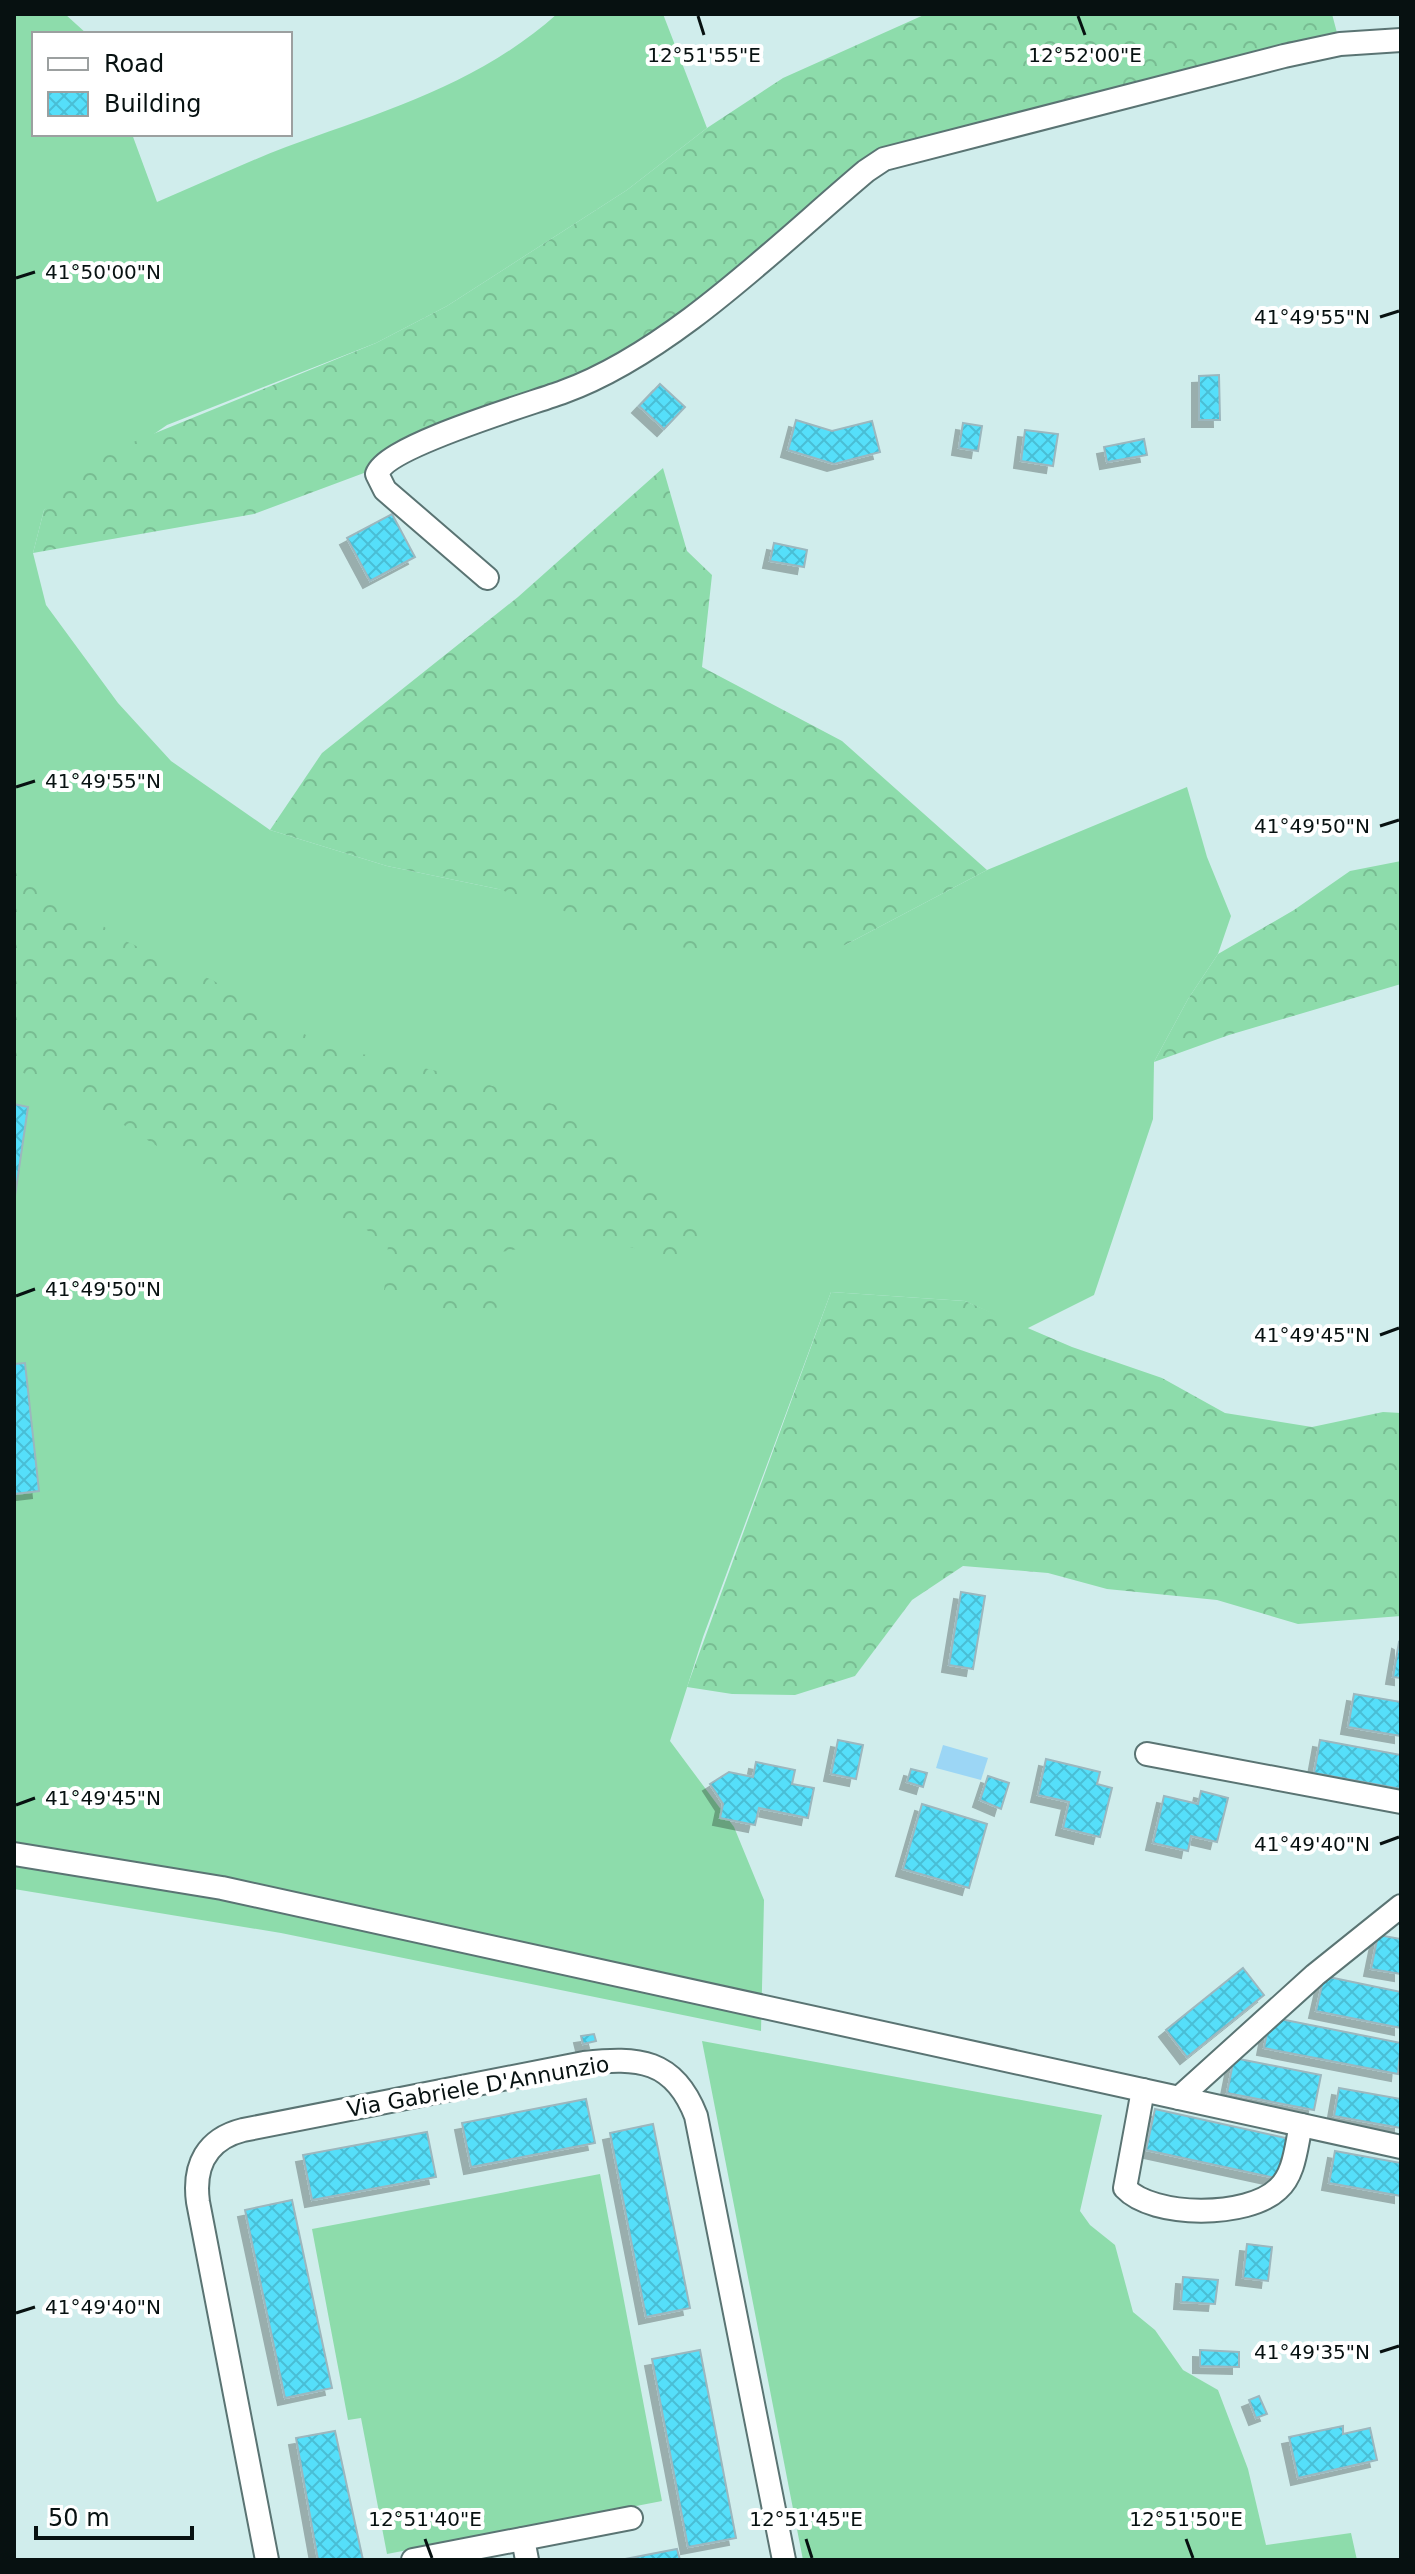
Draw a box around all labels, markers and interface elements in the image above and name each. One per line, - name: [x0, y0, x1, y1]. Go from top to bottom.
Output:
- legend: [32, 32, 292, 136]
- text: 12°51'55"E: [647, 43, 761, 67]
- text: 12°52'00"E: [1028, 43, 1142, 67]
- text: Road: [104, 50, 164, 78]
- text: Building: [104, 90, 201, 118]
- text: 41°50'00"N: [45, 260, 161, 284]
- text: 41°49'55"N: [1254, 305, 1370, 329]
- text: 41°49'55"N: [45, 769, 161, 793]
- text: 41°49'50"N: [1254, 814, 1370, 838]
- text: 41°49'50"N: [45, 1277, 161, 1301]
- text: 41°49'45"N: [1254, 1323, 1370, 1347]
- text: 41°49'45"N: [45, 1786, 161, 1810]
- text: 41°49'40"N: [1254, 1832, 1370, 1856]
- street label: Via Gabriele D'Annunzio: [345, 2051, 611, 2122]
- text: 41°49'40"N: [45, 2295, 161, 2319]
- text: 41°49'35"N: [1254, 2340, 1370, 2364]
- scale bar: [36, 2490, 192, 2540]
- text: 50 m: [48, 2504, 110, 2532]
- text: 12°51'40"E: [368, 2507, 482, 2531]
- text: 12°51'45"E: [749, 2507, 863, 2531]
- text: 12°51'50"E: [1129, 2507, 1243, 2531]

